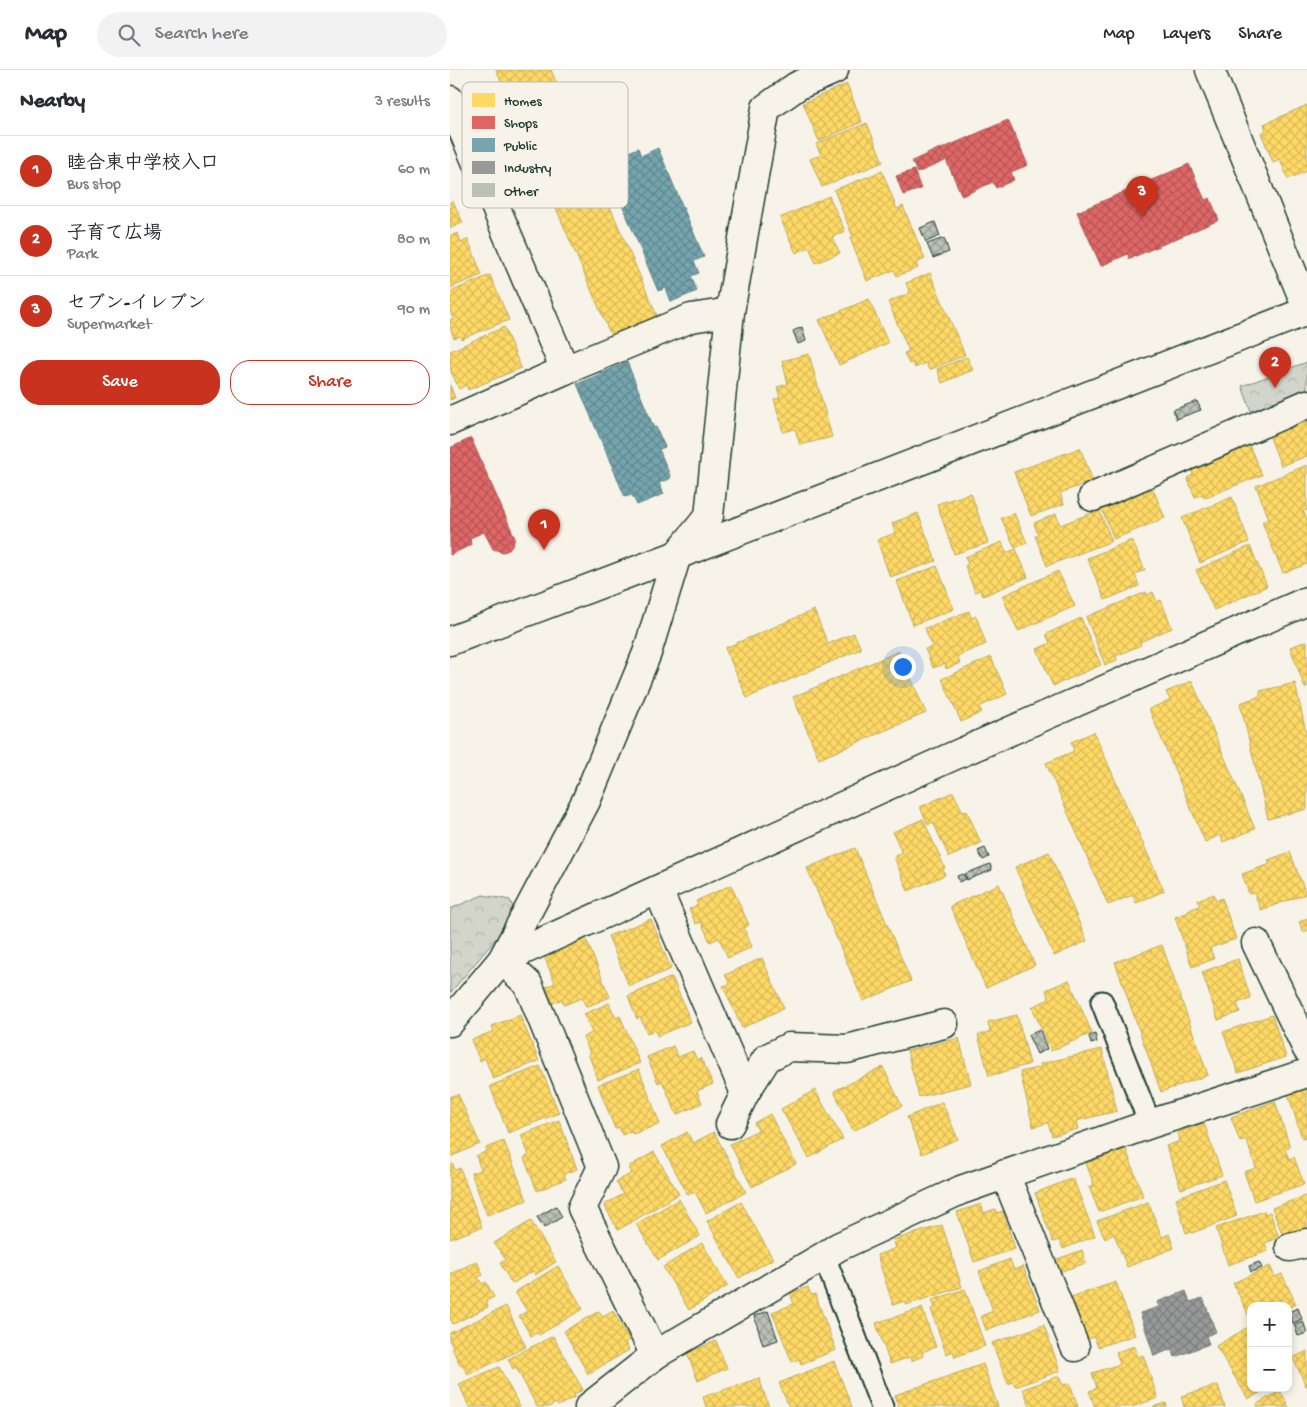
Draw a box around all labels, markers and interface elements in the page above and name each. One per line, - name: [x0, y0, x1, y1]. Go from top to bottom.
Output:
- search box: [97, 12, 447, 57]
- text: Map: [25, 20, 67, 49]
- icon: search: [115, 21, 143, 49]
- text: Search here: [155, 23, 248, 46]
- text: Map: [1103, 24, 1135, 45]
- text: Layers: [1163, 24, 1210, 45]
- text: Share: [1238, 24, 1282, 45]
- legend: [462, 82, 628, 208]
- text: Nearby: [20, 90, 85, 115]
- text: 3 results: [375, 93, 430, 112]
- text: Homes: [504, 94, 542, 111]
- text: Shops: [504, 116, 538, 133]
- text: Public: [503, 139, 538, 156]
- text: 睦合東中学校入口: [67, 153, 219, 176]
- text: 1: [33, 161, 39, 180]
- text: 60 m: [398, 161, 430, 180]
- text: Industry: [504, 161, 552, 178]
- text: Bus stop: [67, 176, 121, 195]
- pin: 3: [1126, 176, 1158, 217]
- text: Other: [504, 184, 539, 201]
- text: 子育て広場: [67, 223, 162, 246]
- text: 2: [32, 231, 40, 250]
- text: 80 m: [397, 231, 430, 250]
- text: Park: [67, 246, 98, 265]
- text: セブン-イレブン: [67, 293, 206, 316]
- text: 3: [32, 301, 40, 320]
- text: 90 m: [398, 301, 430, 320]
- text: Supermarket: [67, 316, 152, 335]
- pin: 2: [1259, 347, 1291, 388]
- button: Save: [20, 360, 220, 405]
- button: Share: [230, 360, 430, 405]
- pin: 1: [528, 509, 560, 550]
- your location: [890, 654, 916, 680]
- map controls: [1247, 1302, 1292, 1392]
- button: +: [1247, 1302, 1292, 1347]
- button: −: [1247, 1347, 1292, 1392]

